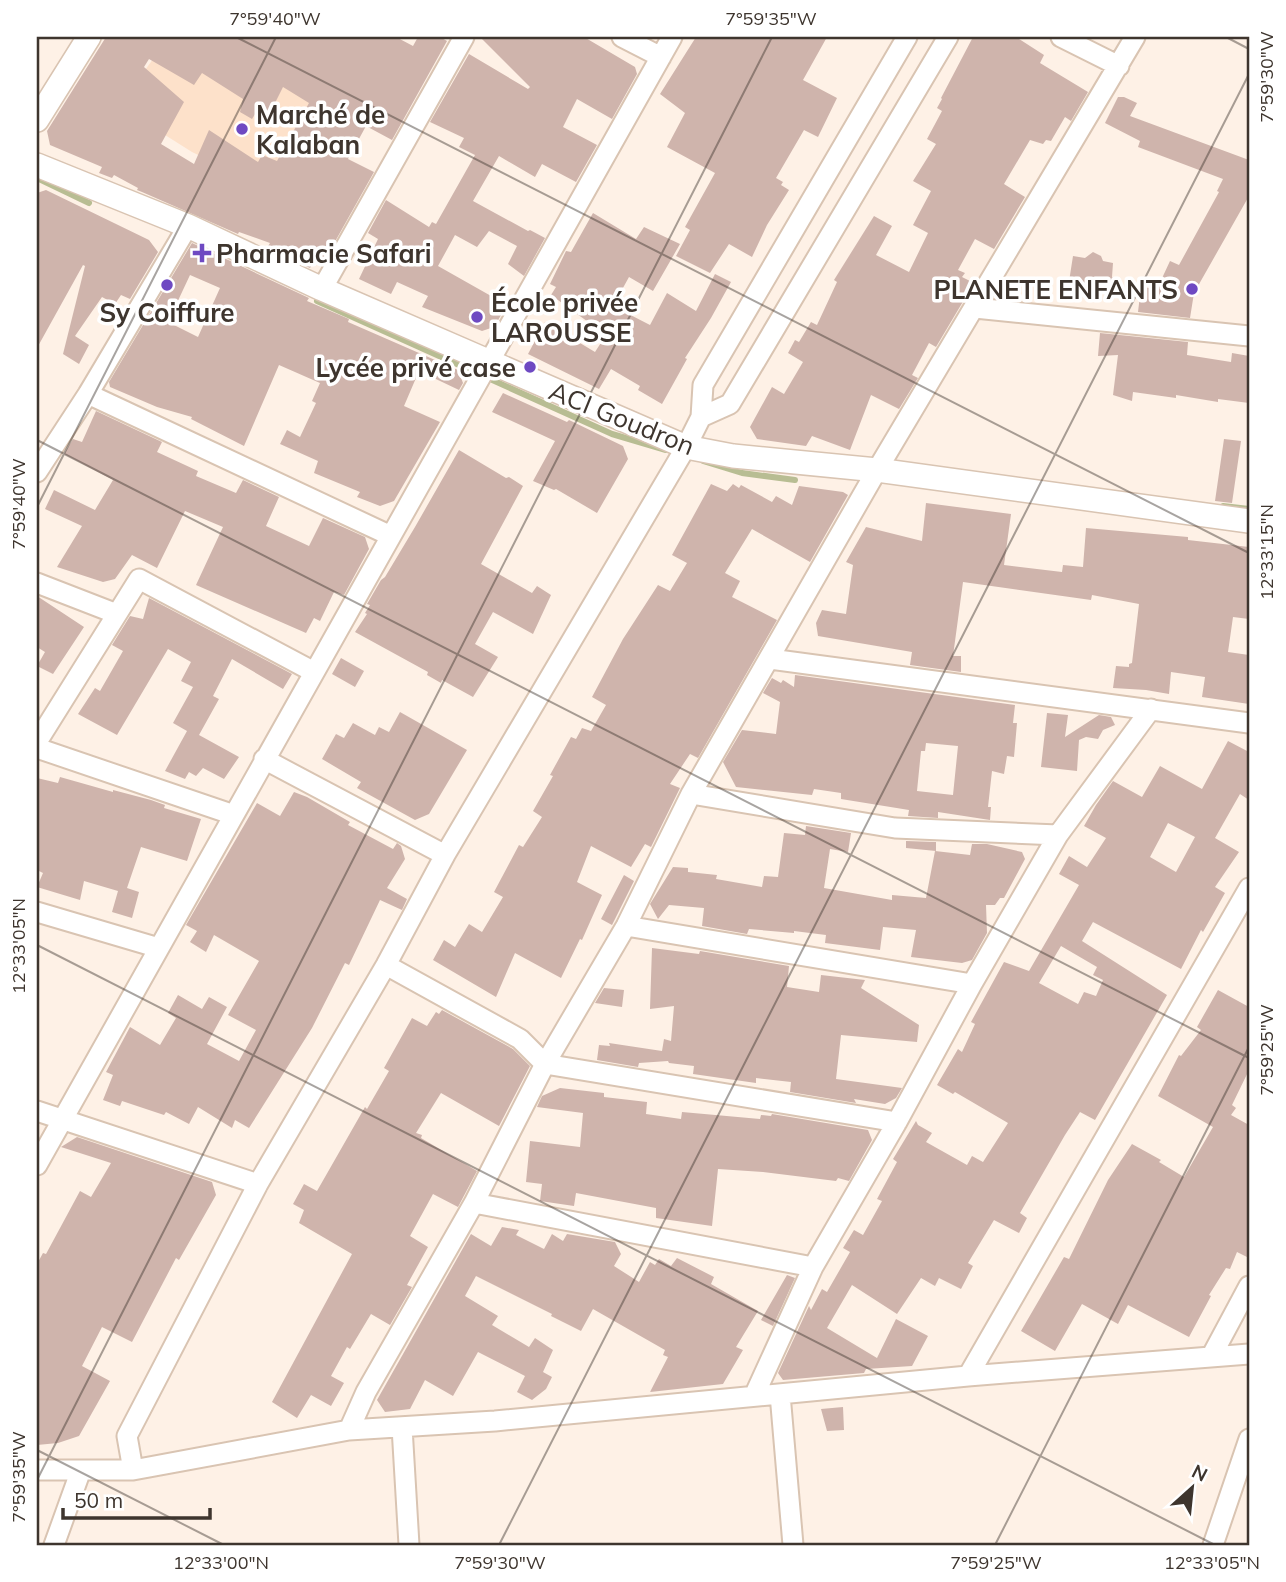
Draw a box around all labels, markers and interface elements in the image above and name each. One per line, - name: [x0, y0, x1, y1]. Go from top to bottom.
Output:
- text: 7°59'40"W: [229, 7, 321, 30]
- text: 7°59'35"W: [725, 7, 817, 30]
- text: 7°59'30"W: [1255, 31, 1278, 123]
- place label: Marché de Kalaban: [256, 98, 385, 161]
- marker: Marché de Kalaban: [234, 121, 250, 137]
- place label: Pharmacie Safari: [216, 237, 432, 270]
- marker: Pharmacie Safari: [194, 245, 210, 261]
- place label: PLANETE ENFANTS: [933, 273, 1178, 306]
- marker: Sy Coiffure: [159, 277, 175, 293]
- marker: PLANETE ENFANTS: [1184, 281, 1200, 297]
- place label: École privée LAROUSSE: [491, 286, 638, 349]
- place label: Sy Coiffure: [99, 296, 235, 329]
- marker: École privée LAROUSSE: [469, 309, 485, 325]
- place label: Lycée privé case: [315, 351, 516, 384]
- marker: Lycée privé case: [522, 359, 538, 375]
- street label: ACI Goudron: [544, 374, 700, 462]
- text: 7°59'40"W: [7, 458, 30, 550]
- text: 12°33'15"N: [1255, 504, 1278, 600]
- text: 12°33'05"N: [7, 898, 30, 994]
- text: 7°59'25"W: [1255, 1004, 1278, 1096]
- text: 7°59'35"W: [7, 1431, 30, 1523]
- north arrow: [1156, 1452, 1226, 1522]
- text: N: [1188, 1459, 1212, 1487]
- scale bar: [63, 1477, 210, 1521]
- text: 50 m: [74, 1487, 123, 1513]
- text: 12°33'00"N: [173, 1551, 269, 1574]
- text: 7°59'30"W: [454, 1551, 546, 1574]
- text: 7°59'25"W: [950, 1551, 1042, 1574]
- text: 12°33'05"N: [1164, 1551, 1260, 1574]

